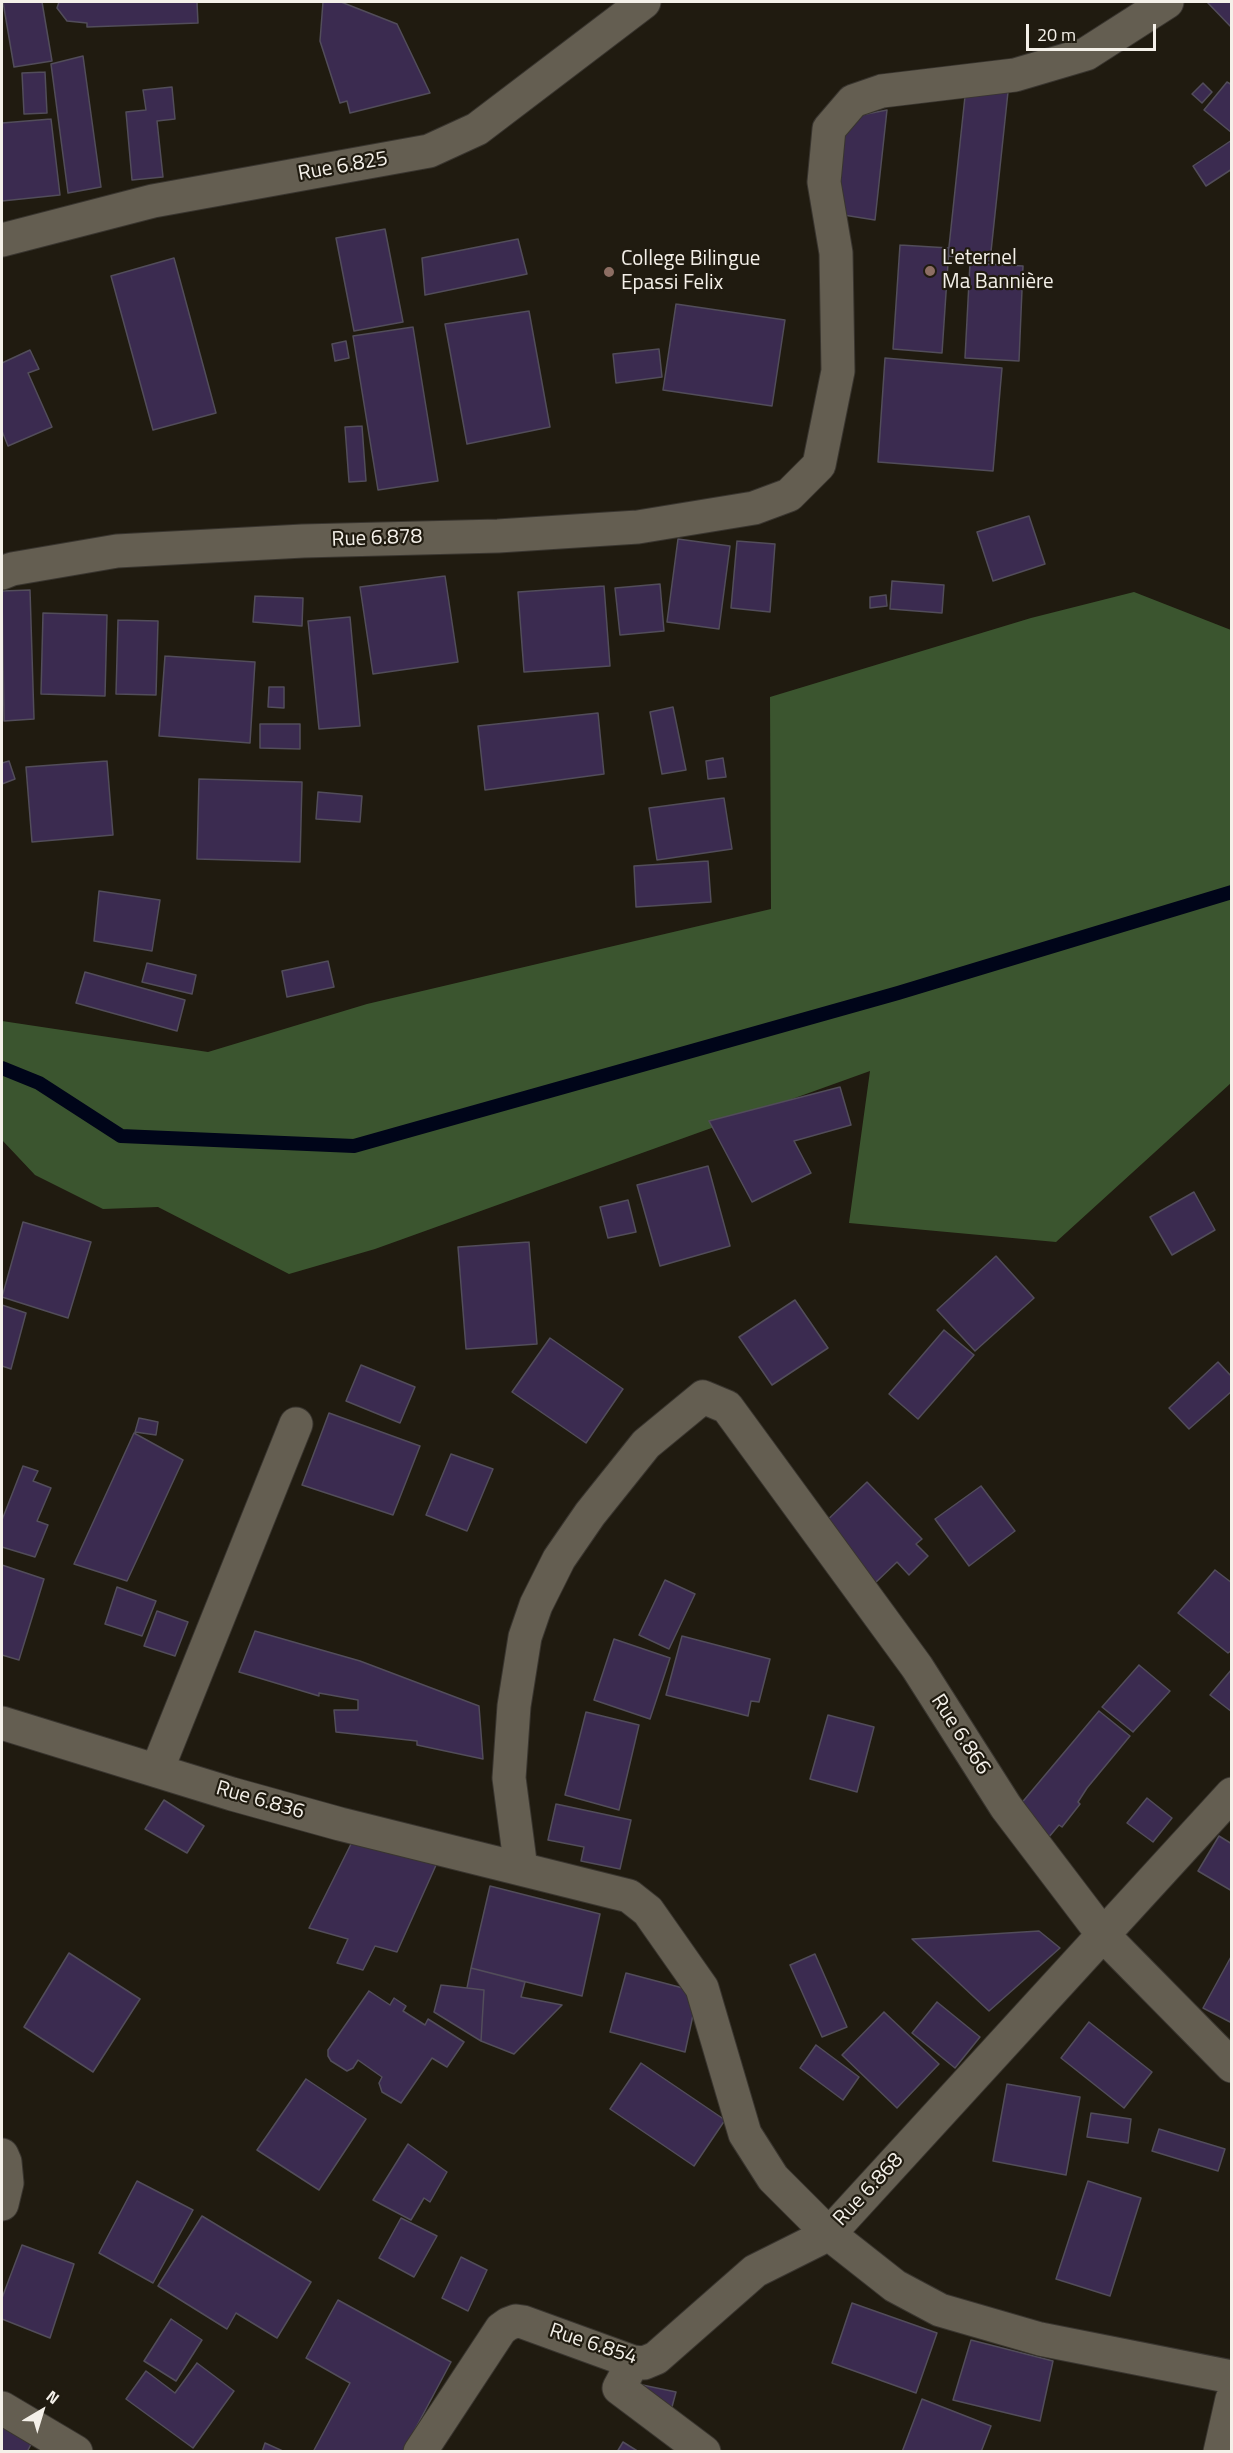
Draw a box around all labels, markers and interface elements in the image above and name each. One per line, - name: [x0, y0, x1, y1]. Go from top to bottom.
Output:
- scale bar: [1029, 12, 1160, 50]
- text: 20 m: [1037, 21, 1076, 48]
- street label: Rue 6.825: [296, 147, 390, 187]
- place label: L'eternel Ma Bannière: [942, 246, 1054, 296]
- place label: College Bilingue Epassi Felix: [621, 247, 760, 297]
- marker: L'eternel Ma Bannière: [923, 264, 937, 278]
- marker: College Bilingue Epassi Felix: [602, 265, 616, 279]
- street label: Rue 6.878: [331, 525, 423, 553]
- street label: Rue 6.866: [925, 1690, 995, 1780]
- street label: Rue 6.836: [213, 1776, 307, 1826]
- street label: Rue 6.868: [829, 2148, 909, 2232]
- street label: Rue 6.854: [546, 2319, 640, 2371]
- north arrow: [12, 2381, 72, 2441]
- text: N: [41, 2384, 65, 2410]

